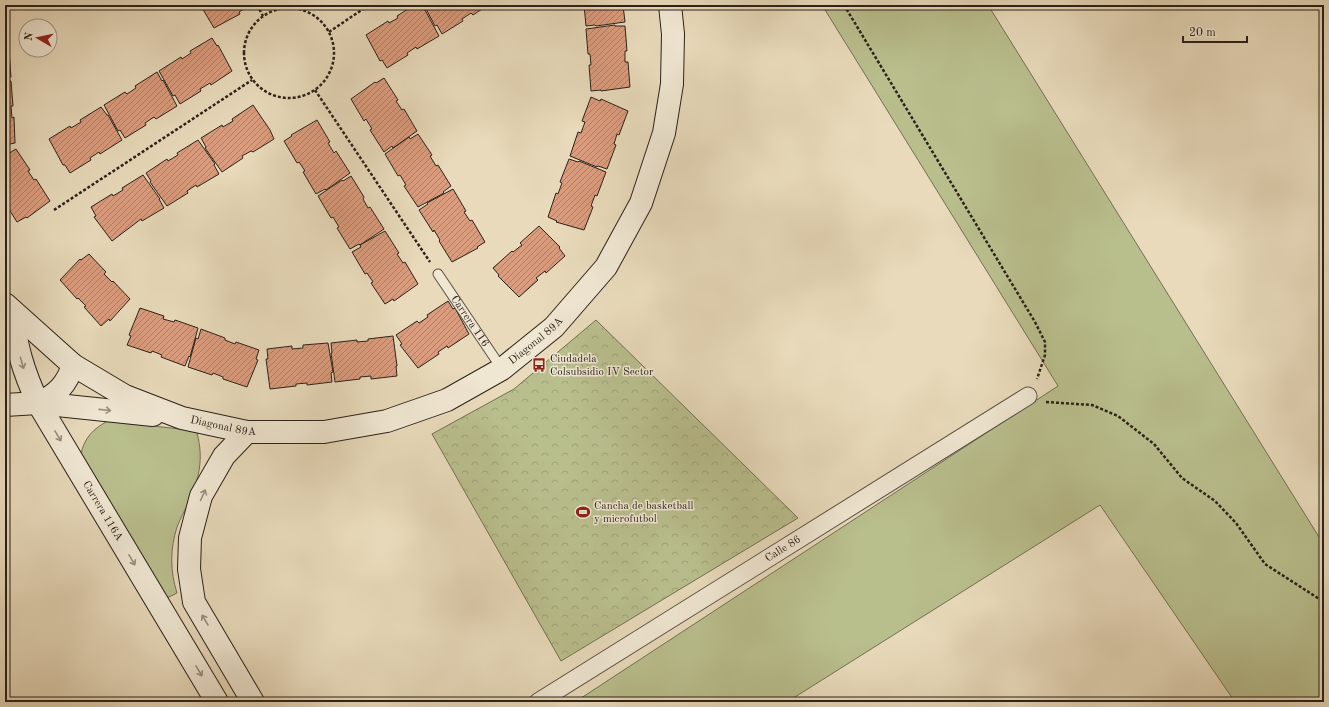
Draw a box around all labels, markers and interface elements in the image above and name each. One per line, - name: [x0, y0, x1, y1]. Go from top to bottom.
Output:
- north arrow: [18, 18, 58, 58]
- scale bar: [1183, 18, 1247, 44]
- text: 20 m: [1189, 27, 1216, 39]
- text: N: [24, 31, 36, 42]
- street label: Carrera 116: [449, 294, 491, 349]
- street label: Diagonal 89A: [507, 315, 565, 367]
- place label: Ciudadela Colsubsidio IV Sector: [550, 354, 654, 378]
- one-way arrow: [18, 356, 26, 369]
- bus stop icon: Ciudadela Colsubsidio IV Sector: [531, 357, 547, 373]
- one-way arrow: [98, 406, 111, 414]
- street label: Diagonal 89A: [189, 414, 257, 438]
- one-way arrow: [54, 430, 62, 441]
- street label: Carrera 116A: [81, 479, 125, 543]
- one-way arrow: [199, 490, 207, 502]
- place label: Cancha de basketball y microfutbol: [594, 501, 693, 525]
- sports icon: Cancha de basketball y microfutbol: [575, 504, 591, 520]
- street label: Calle 86: [763, 534, 803, 564]
- one-way arrow: [128, 554, 136, 565]
- one-way arrow: [200, 614, 208, 626]
- one-way arrow: [195, 665, 203, 677]

